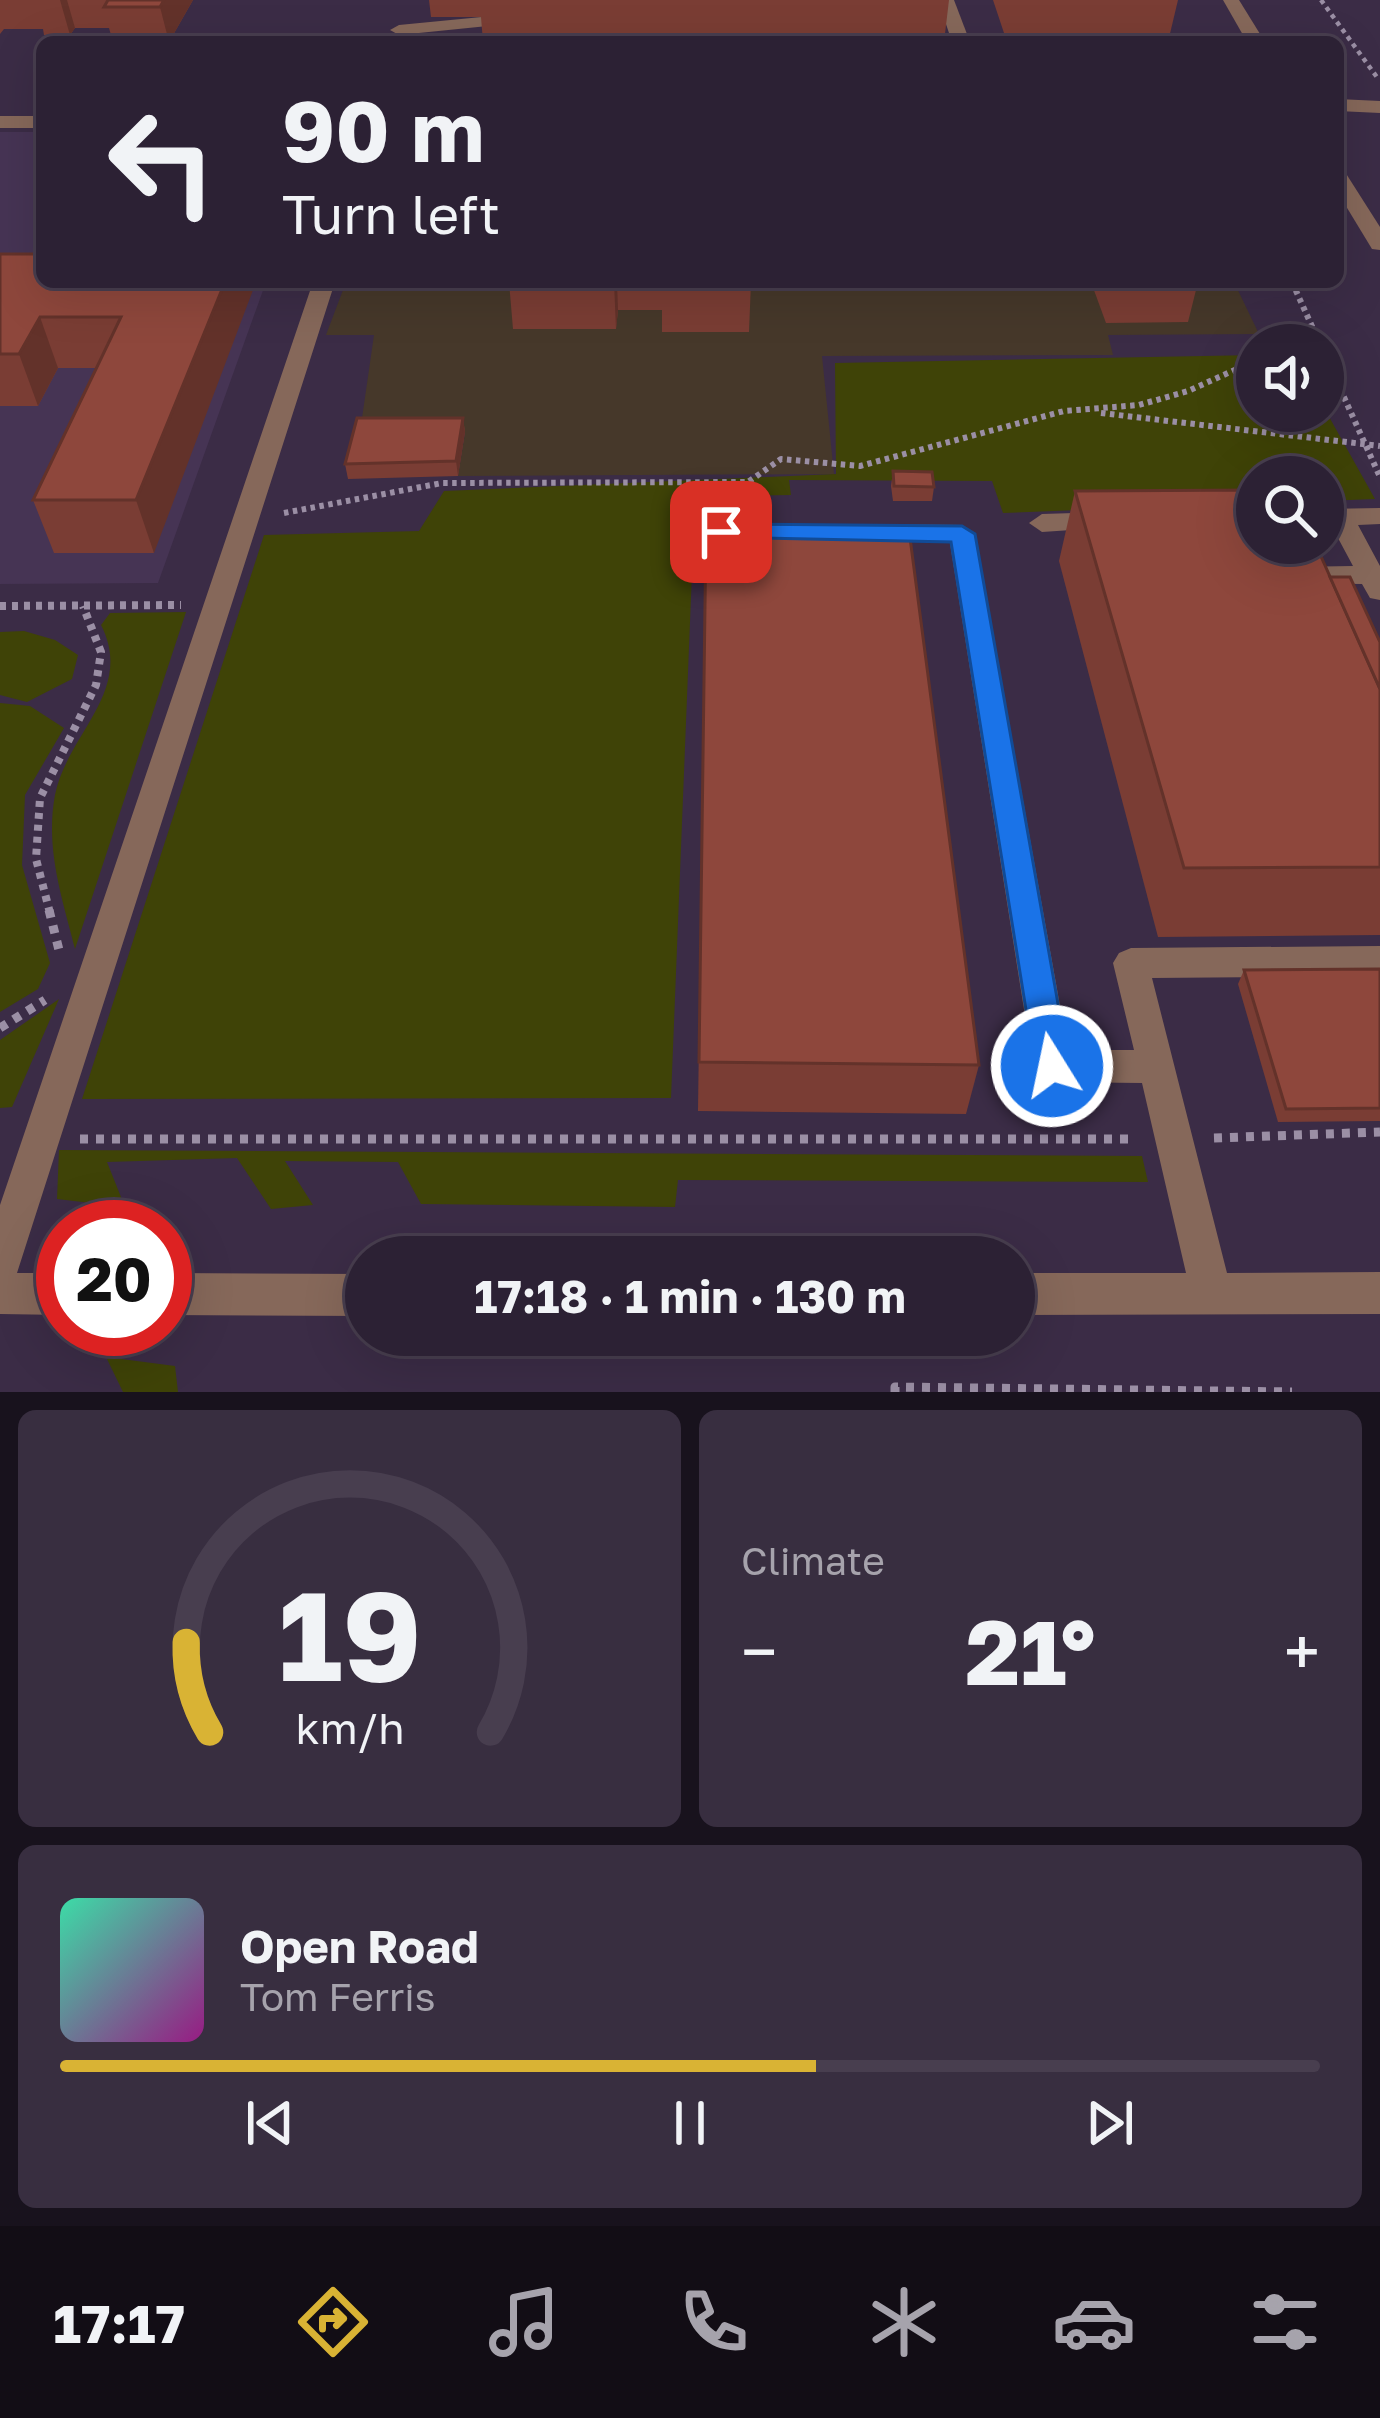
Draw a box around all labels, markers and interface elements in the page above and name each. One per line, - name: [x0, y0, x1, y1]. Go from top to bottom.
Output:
- text: 90 m: [282, 80, 484, 180]
- icon: left: [84, 84, 240, 240]
- text: Turn left: [282, 181, 500, 246]
- map controls: [1236, 324, 1344, 564]
- button: sound: [1236, 324, 1344, 432]
- button: search: [1236, 456, 1344, 564]
- pin: [670, 481, 772, 583]
- icon: arrive: [688, 499, 754, 565]
- position arrow: [989, 1003, 1115, 1129]
- speed limit sign: 20: [36, 1200, 192, 1356]
- text: 17:18 · 1 min · 130 m: [474, 1269, 906, 1323]
- text: Climate: [741, 1537, 885, 1584]
- text: 19: [278, 1559, 421, 1708]
- text: 21°: [965, 1597, 1096, 1705]
- text: −: [741, 1611, 777, 1691]
- text: +: [1284, 1611, 1320, 1691]
- text: km/h: [295, 1701, 404, 1752]
- text: Open Road: [240, 1919, 479, 1973]
- text: Tom Ferris: [240, 1973, 435, 2020]
- icon: previous: [237, 2090, 303, 2156]
- icon: pause: [657, 2090, 723, 2156]
- icon: next: [1077, 2090, 1143, 2156]
- icon: directions: [291, 2280, 375, 2364]
- icon: music: [482, 2280, 566, 2364]
- icon: phone: [672, 2280, 756, 2364]
- icon: climate: [862, 2280, 946, 2364]
- icon: car: [1052, 2280, 1136, 2364]
- icon: filters: [1243, 2280, 1327, 2364]
- text: 17:17: [53, 2290, 185, 2355]

